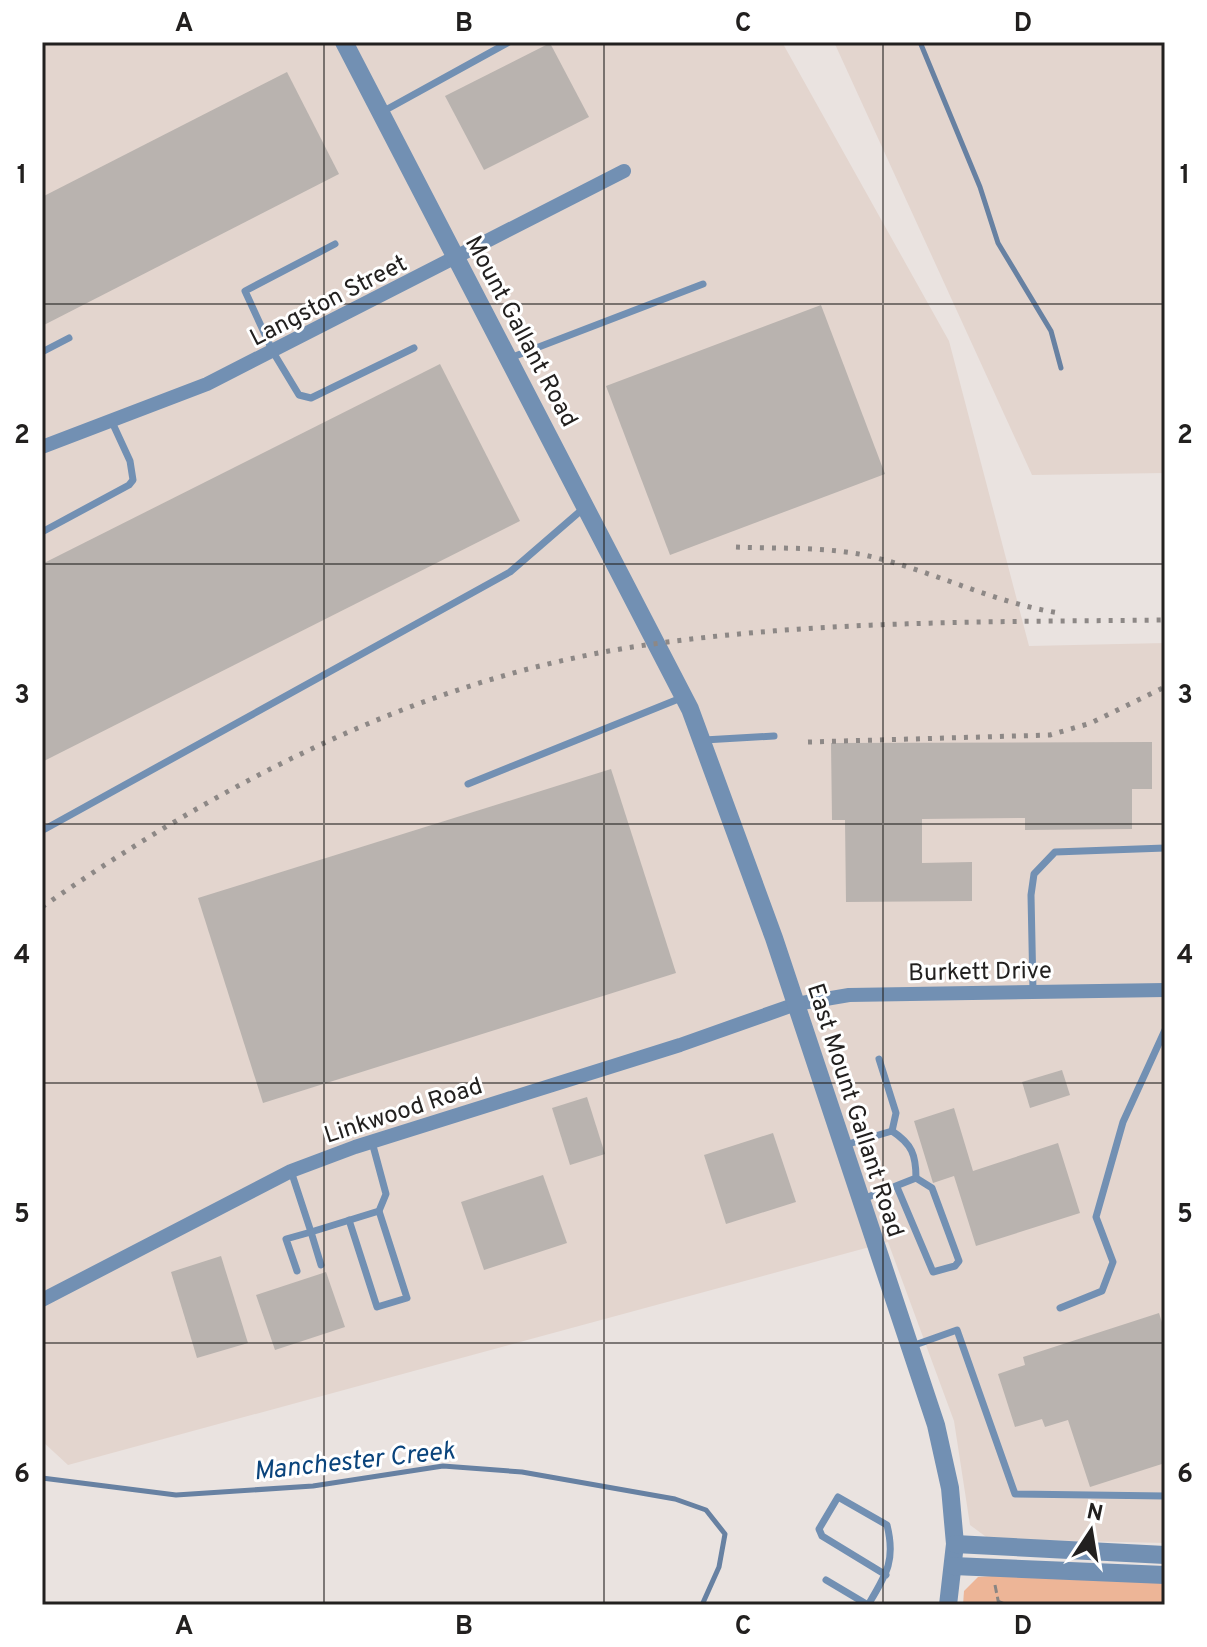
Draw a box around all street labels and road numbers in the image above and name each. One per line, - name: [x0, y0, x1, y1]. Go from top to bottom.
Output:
- street label: Mount Gallant Road: [457, 231, 583, 433]
- street label: Langston Street: [245, 249, 412, 354]
- street label: Burkett Drive: [908, 957, 1052, 989]
- street label: East Mount Gallant Road: [799, 980, 909, 1241]
- street label: Linkwood Road: [321, 1072, 487, 1152]

